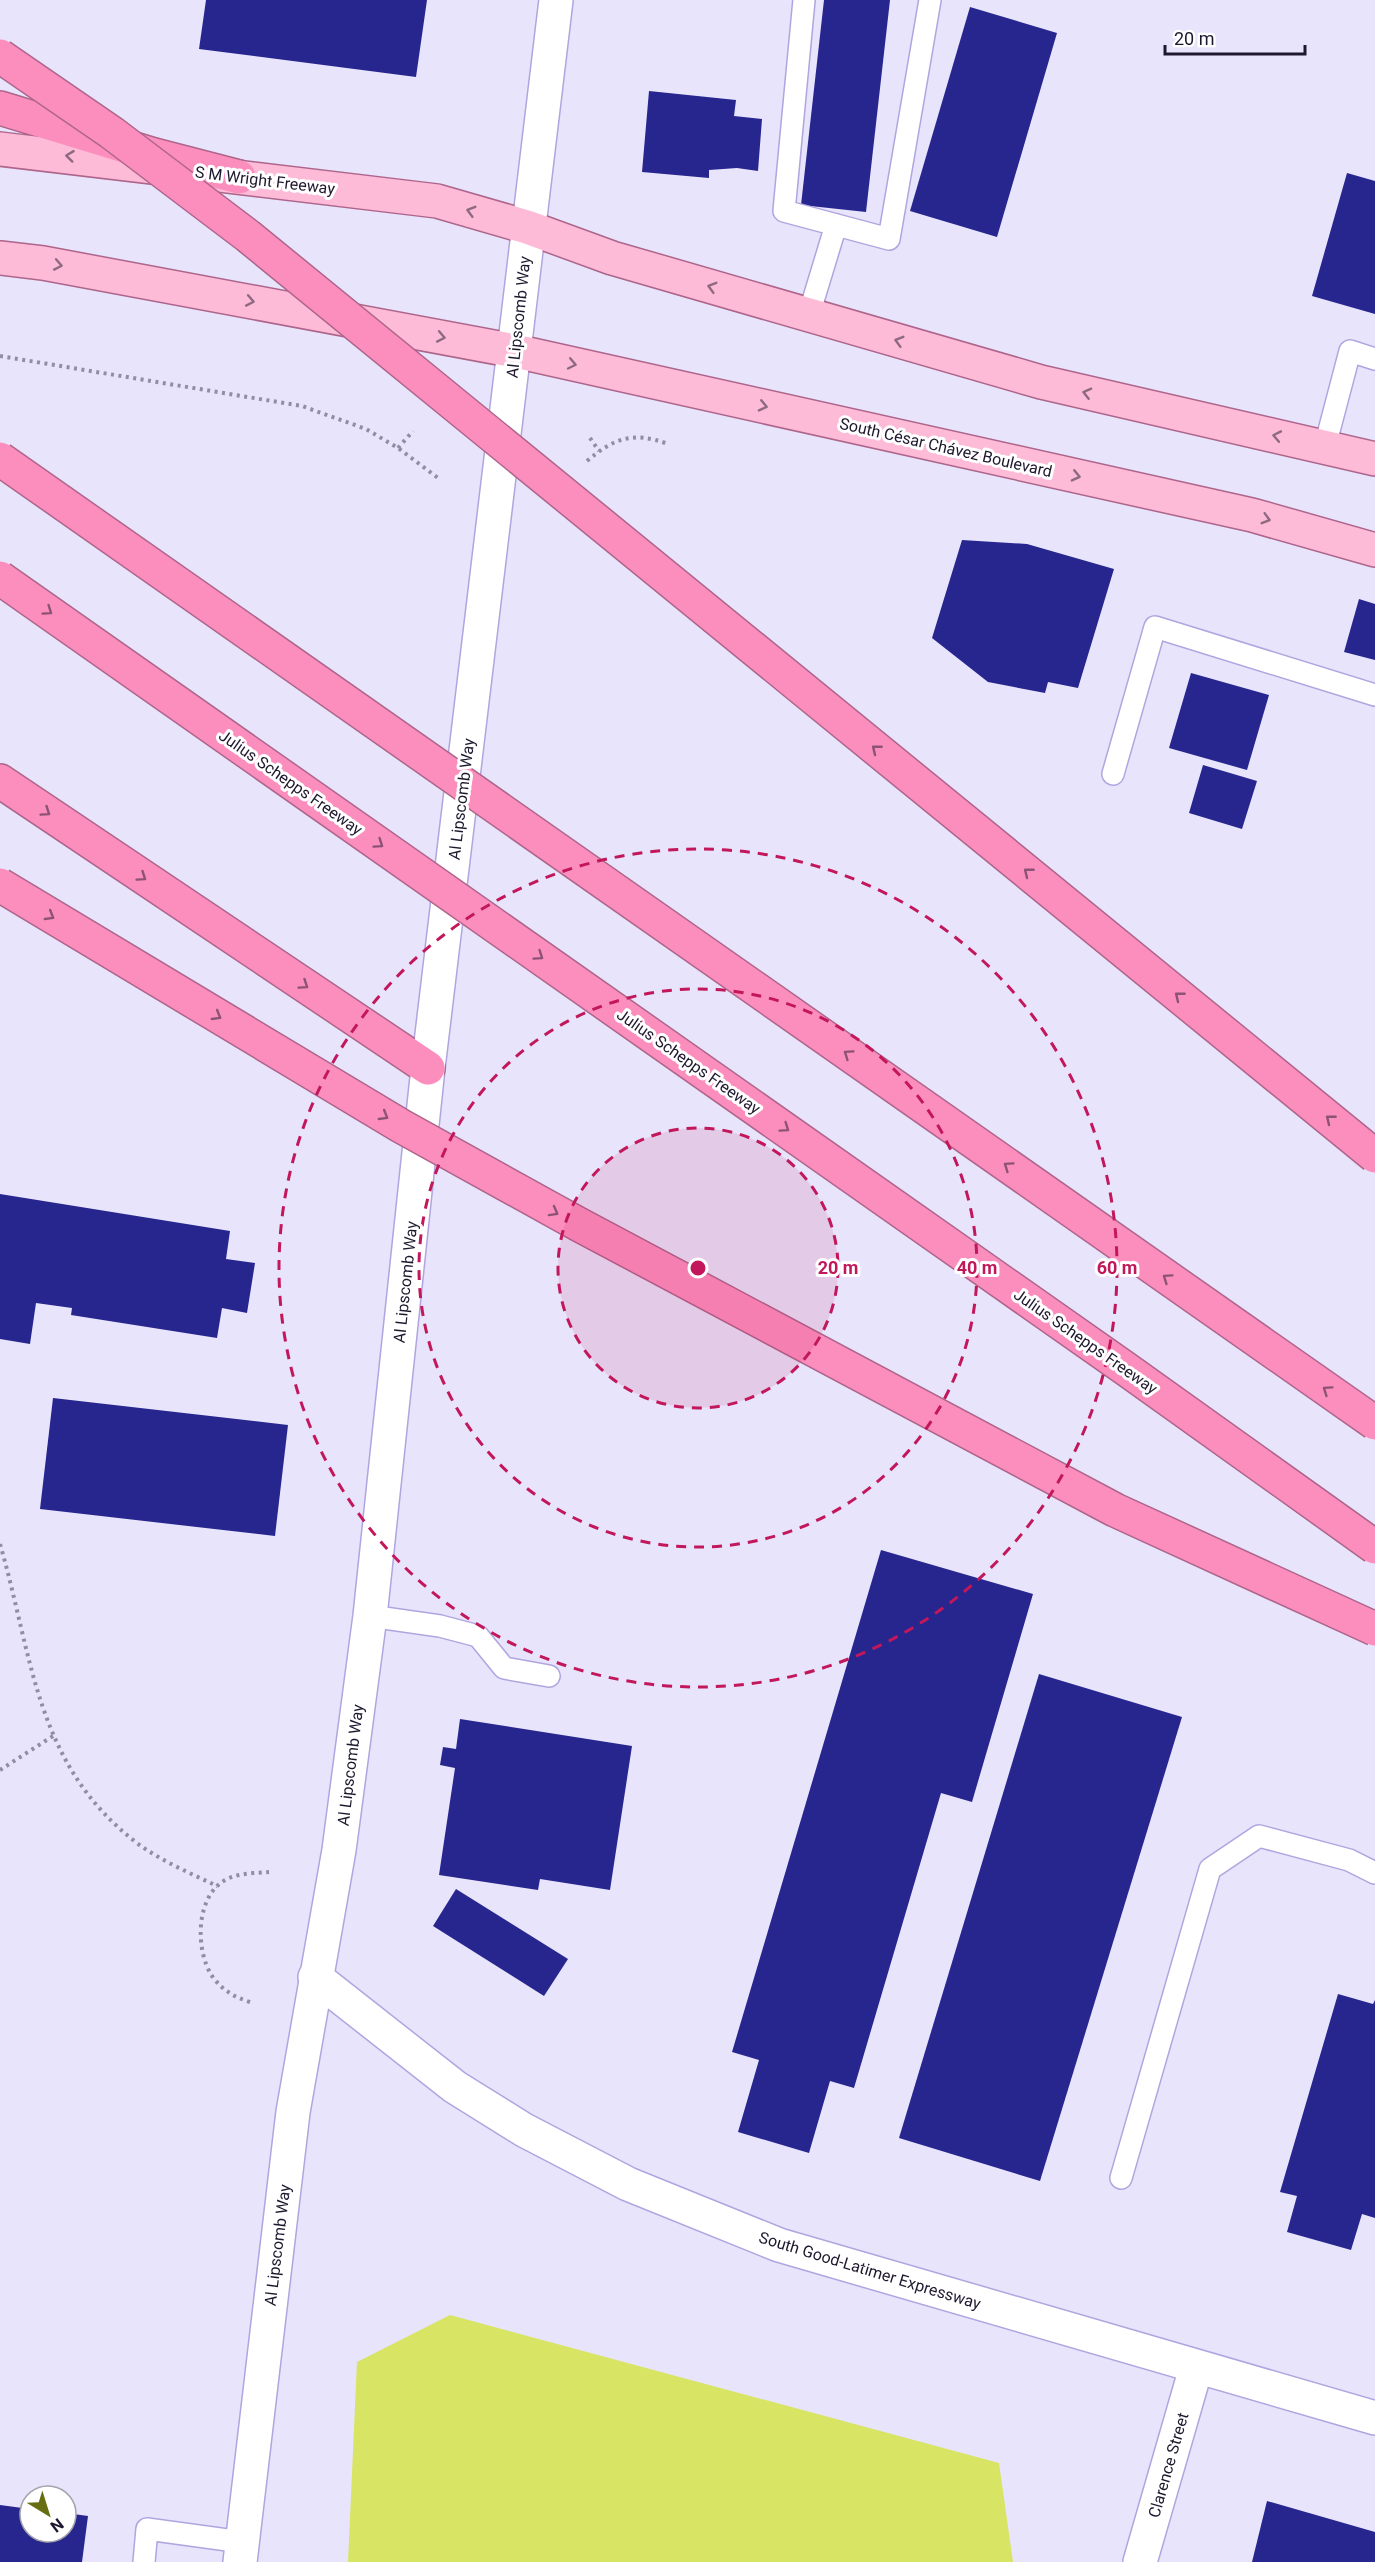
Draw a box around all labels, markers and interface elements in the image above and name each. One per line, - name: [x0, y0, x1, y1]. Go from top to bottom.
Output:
- scale bar: [1165, 18, 1304, 56]
- text: 20 m: [1174, 28, 1214, 49]
- one-way arrow: [65, 151, 74, 163]
- street label: S M Wright Freeway: [194, 162, 336, 199]
- one-way arrow: [466, 206, 477, 218]
- street label: Al Lipscomb Way: [503, 255, 534, 379]
- one-way arrow: [53, 258, 63, 271]
- one-way arrow: [707, 282, 718, 294]
- one-way arrow: [244, 294, 254, 307]
- one-way arrow: [436, 330, 446, 343]
- one-way arrow: [894, 336, 905, 348]
- one-way arrow: [567, 356, 577, 369]
- one-way arrow: [1082, 387, 1092, 400]
- one-way arrow: [757, 399, 767, 412]
- street label: South César Chávez Boulevard: [838, 414, 1054, 481]
- one-way arrow: [1272, 430, 1282, 443]
- one-way arrow: [1071, 469, 1081, 482]
- one-way arrow: [1260, 512, 1271, 524]
- one-way arrow: [41, 604, 52, 615]
- street label: Julius Schepps Freeway: [215, 726, 367, 839]
- street label: Al Lipscomb Way: [445, 737, 478, 861]
- one-way arrow: [872, 745, 883, 756]
- one-way arrow: [40, 805, 51, 816]
- one-way arrow: [373, 837, 384, 848]
- one-way arrow: [135, 869, 146, 880]
- one-way arrow: [1023, 869, 1034, 880]
- one-way arrow: [44, 908, 54, 920]
- one-way arrow: [532, 949, 543, 960]
- one-way arrow: [297, 978, 308, 989]
- one-way arrow: [1174, 992, 1185, 1003]
- street label: Julius Schepps Freeway: [613, 1005, 765, 1118]
- one-way arrow: [211, 1009, 221, 1021]
- one-way arrow: [844, 1050, 855, 1061]
- one-way arrow: [378, 1109, 388, 1121]
- one-way arrow: [1326, 1115, 1337, 1126]
- one-way arrow: [778, 1121, 789, 1132]
- one-way arrow: [1003, 1162, 1014, 1173]
- one-way arrow: [548, 1204, 559, 1216]
- street label: Al Lipscomb Way: [390, 1220, 421, 1344]
- text: 20 m: [818, 1257, 858, 1278]
- text: 40 m: [957, 1257, 997, 1278]
- text: 60 m: [1097, 1257, 1137, 1278]
- centre of rings: [688, 1258, 708, 1278]
- one-way arrow: [1163, 1274, 1174, 1285]
- street label: Julius Schepps Freeway: [1010, 1285, 1162, 1398]
- one-way arrow: [1323, 1386, 1334, 1397]
- street label: Al Lipscomb Way: [334, 1703, 367, 1827]
- street label: Al Lipscomb Way: [261, 2183, 294, 2307]
- street label: South Good-Latimer Expressway: [757, 2228, 983, 2313]
- street label: Clarence Street: [1144, 2410, 1193, 2520]
- north arrow: [18, 2484, 78, 2544]
- text: N: [47, 2514, 67, 2536]

